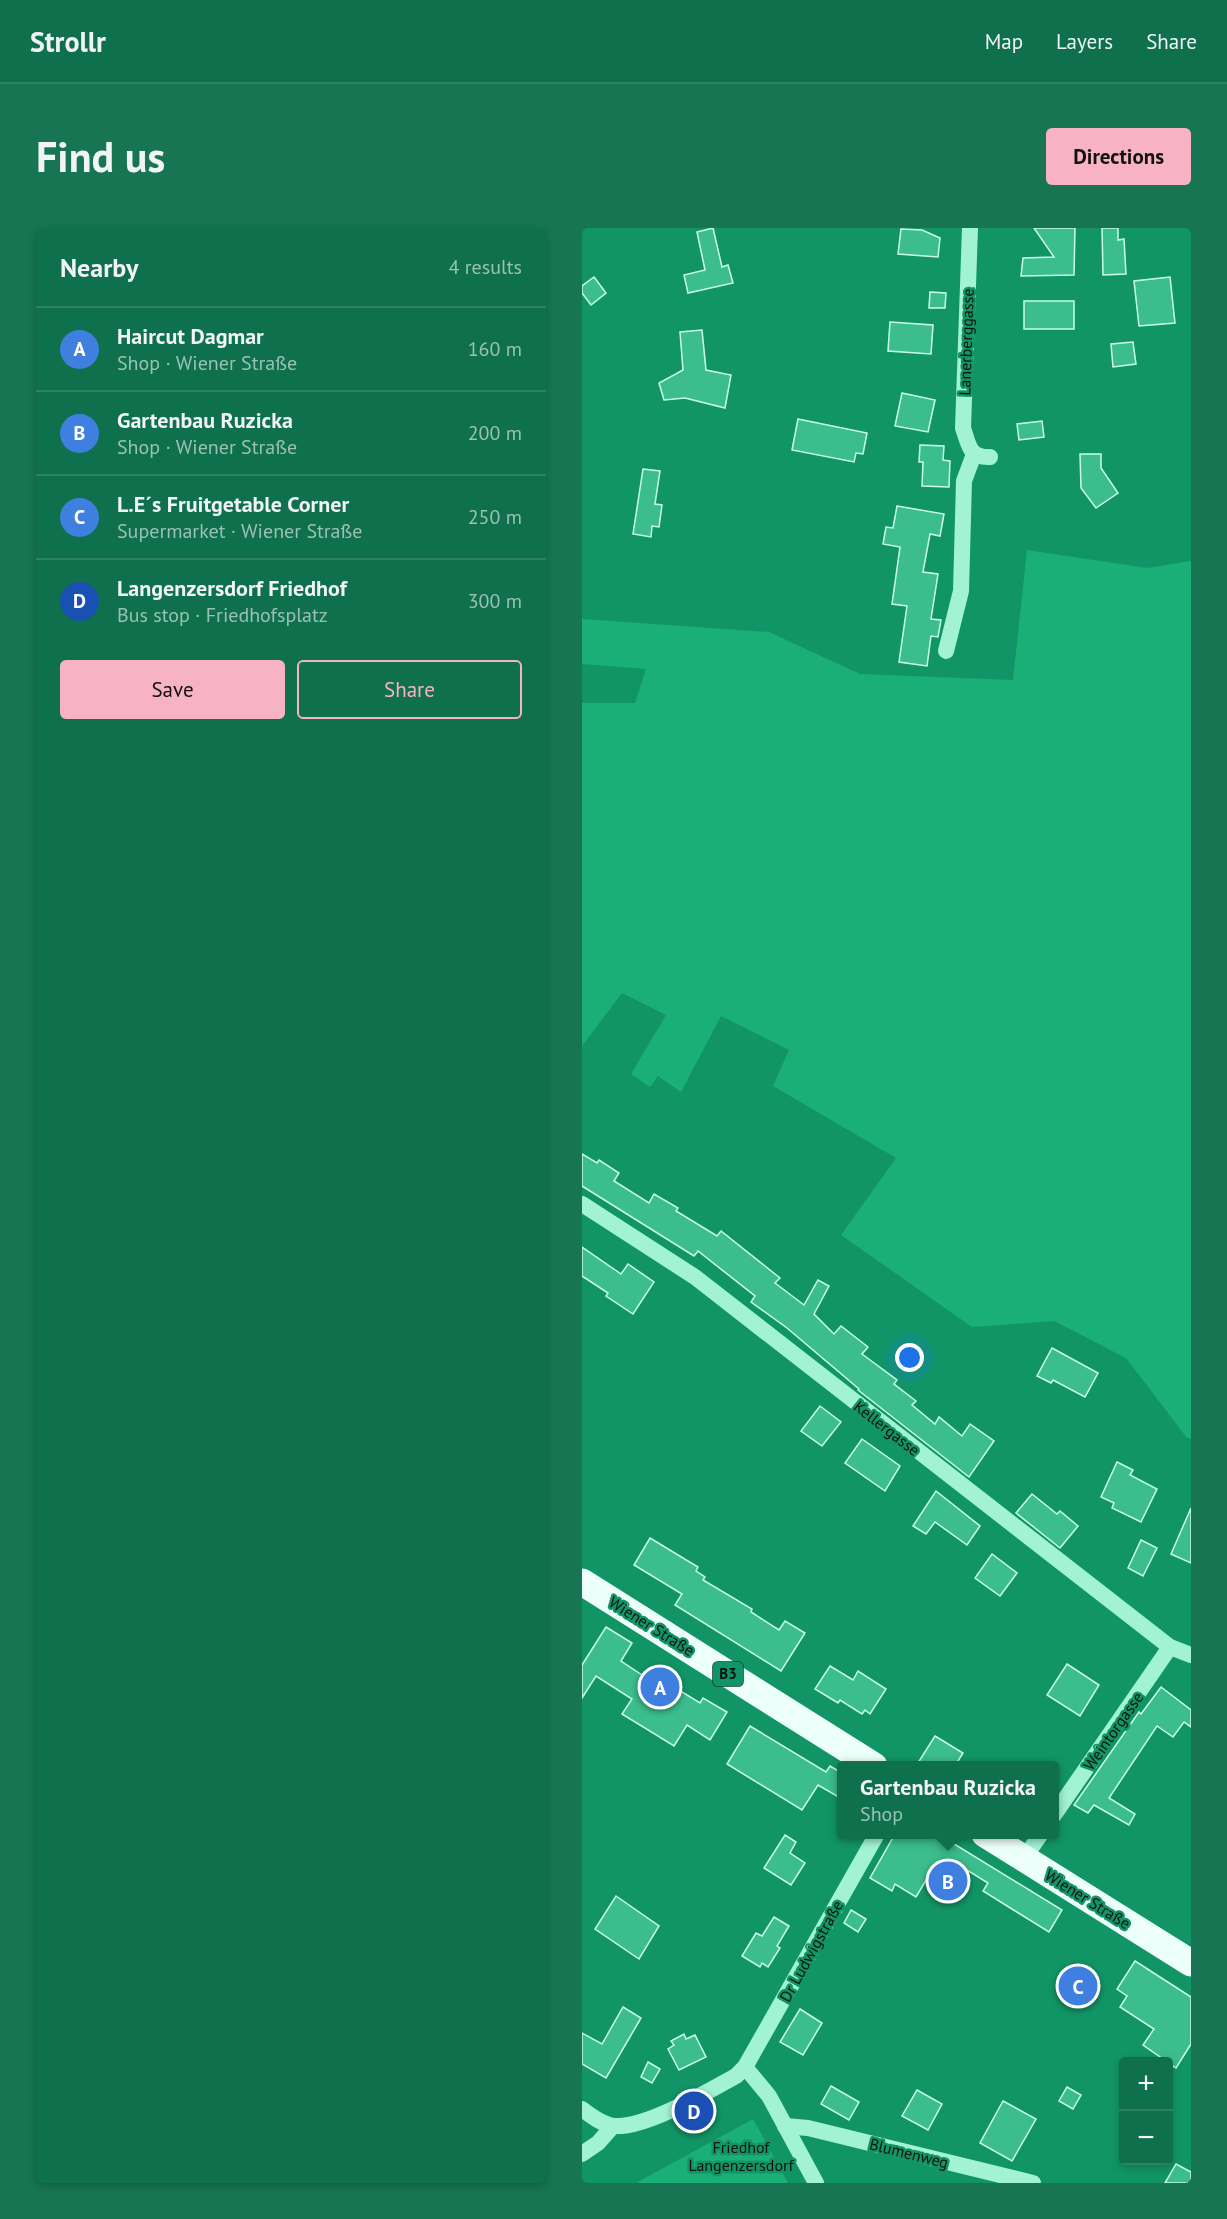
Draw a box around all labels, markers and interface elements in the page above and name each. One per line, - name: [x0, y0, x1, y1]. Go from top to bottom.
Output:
- text: Strollr: [30, 23, 106, 60]
- text: Map: [985, 28, 1023, 55]
- text: Layers: [1056, 28, 1113, 55]
- text: Share: [1146, 28, 1197, 55]
- button: Directions: [1046, 128, 1191, 185]
- text: Find us: [36, 129, 165, 184]
- text: Nearby: [60, 251, 138, 284]
- text: 4 results: [449, 254, 522, 280]
- street label: Lanerberggasse: [954, 288, 978, 396]
- text: Haircut Dagmar: [117, 322, 264, 350]
- text: A: [73, 336, 86, 362]
- text: 160 m: [468, 336, 522, 362]
- text: Shop · Wiener Straße: [117, 350, 297, 376]
- text: Gartenbau Ruzicka: [117, 406, 293, 434]
- text: B: [74, 420, 85, 446]
- text: 200 m: [468, 420, 522, 446]
- text: Shop · Wiener Straße: [117, 434, 297, 460]
- text: L.E´s Fruitgetable Corner: [117, 490, 349, 518]
- text: C: [74, 504, 85, 530]
- text: 250 m: [468, 504, 522, 530]
- text: Supermarket · Wiener Straße: [117, 518, 363, 544]
- text: Langenzersdorf Friedhof: [117, 574, 347, 602]
- text: D: [73, 588, 86, 614]
- text: 300 m: [468, 588, 522, 614]
- text: Bus stop · Friedhofsplatz: [117, 602, 328, 628]
- button: Save: [60, 660, 285, 719]
- button: Share: [297, 660, 522, 719]
- your location: [895, 1343, 924, 1372]
- street label: Kellergasse: [850, 1396, 924, 1460]
- street label: Wiener Straße: [606, 1592, 698, 1660]
- road number: B3: [713, 1662, 743, 1686]
- pin: A: [640, 1664, 680, 1710]
- street label: Weintorgasse: [1079, 1688, 1147, 1774]
- popup: [837, 1761, 1059, 1839]
- text: Gartenbau Ruzicka: [860, 1773, 1036, 1801]
- text: Shop: [860, 1801, 903, 1827]
- pin: B: [928, 1858, 968, 1904]
- street label: Wiener Straße: [1042, 1865, 1134, 1933]
- street label: Dr Ludwigstraße: [775, 1897, 847, 2005]
- pin: C: [1058, 1964, 1098, 2008]
- map controls: [1119, 2057, 1173, 2165]
- button: +: [1119, 2057, 1173, 2111]
- pin: D: [674, 2088, 714, 2134]
- button: −: [1119, 2111, 1173, 2165]
- street label: Blumenweg: [867, 2134, 951, 2172]
- park label: Friedhof Langenzersdorf: [688, 2137, 794, 2175]

